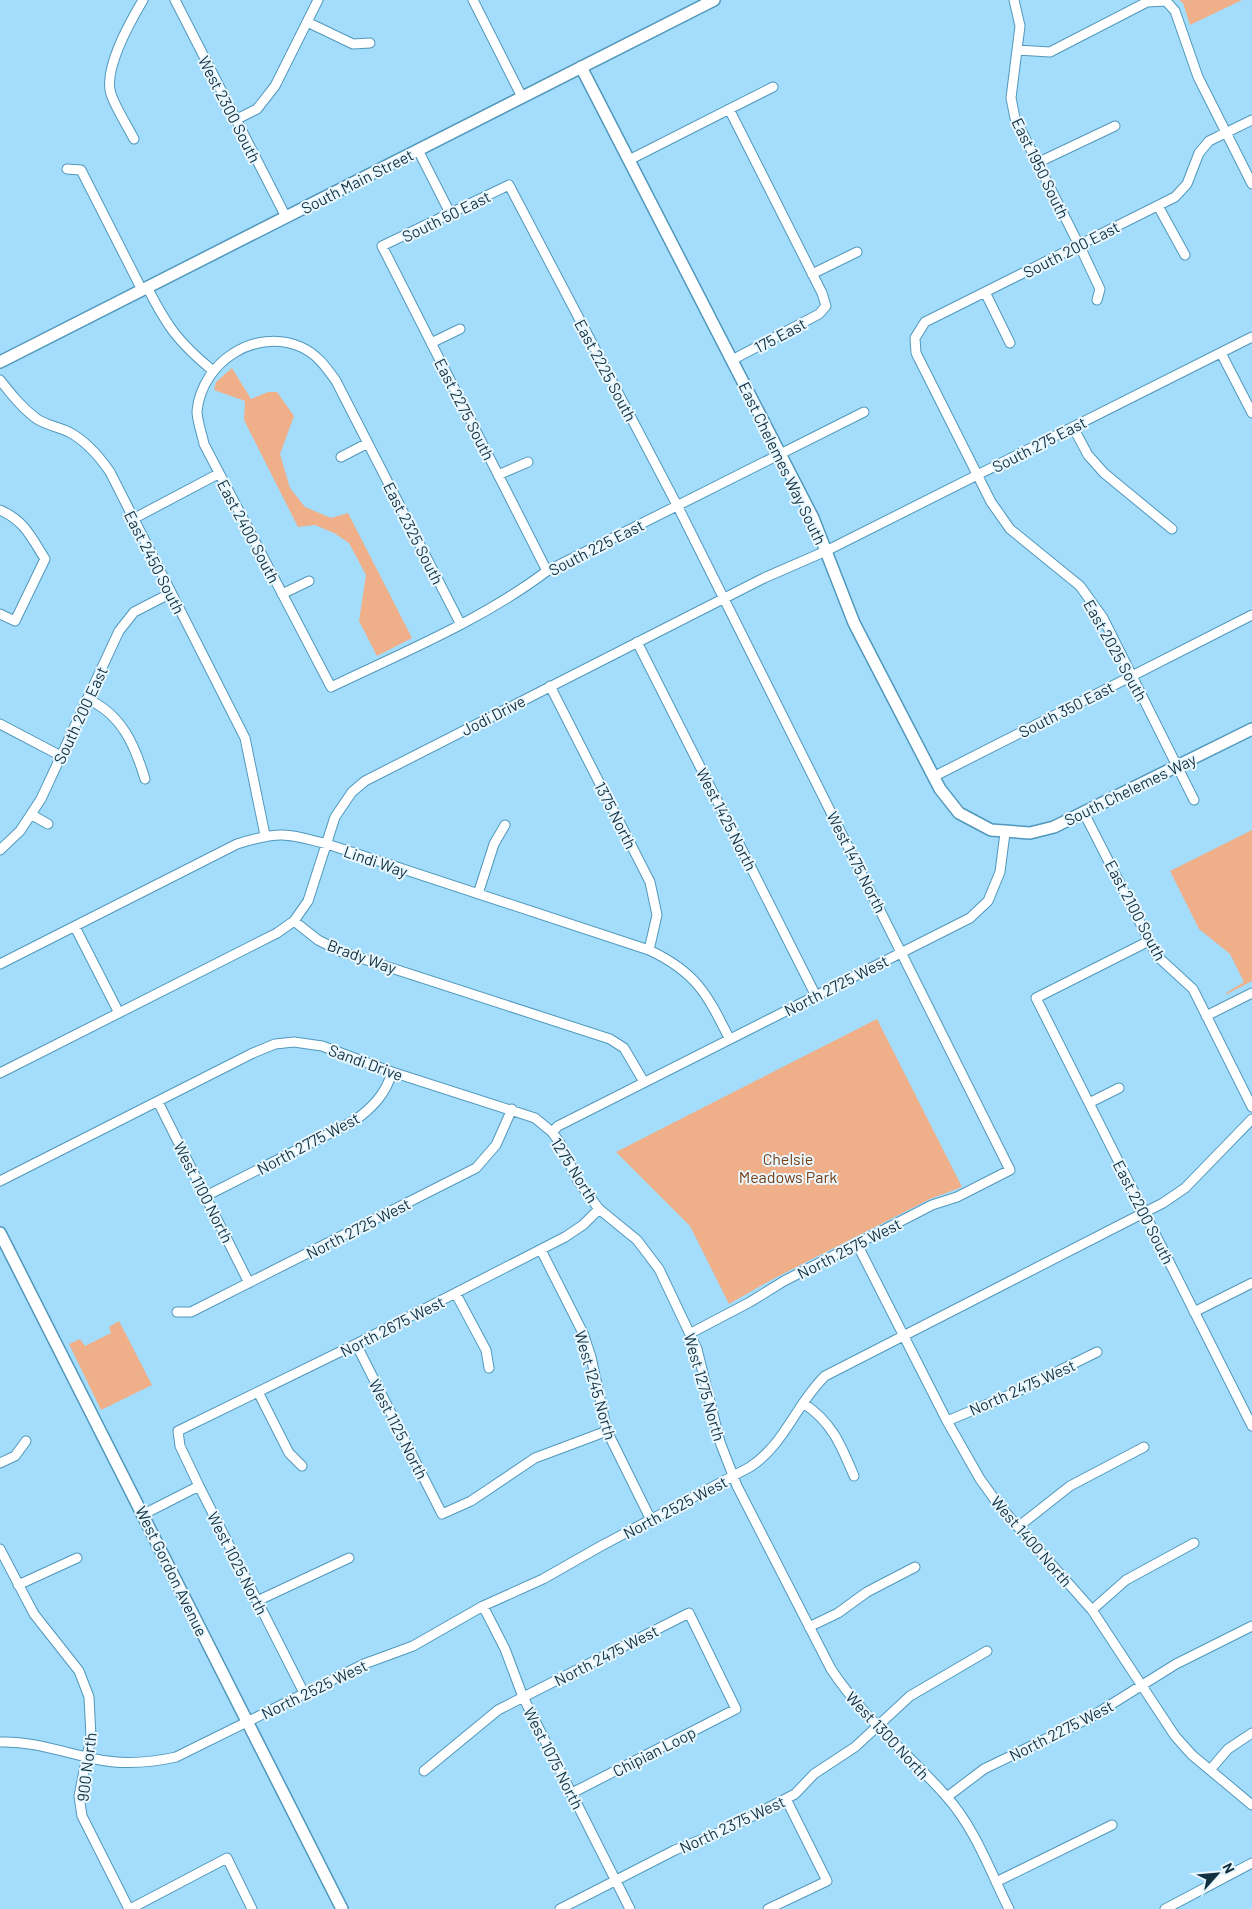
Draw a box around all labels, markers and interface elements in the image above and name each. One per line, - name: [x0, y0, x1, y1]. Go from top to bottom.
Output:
- street label: West 2300 South: [195, 52, 265, 166]
- street label: East 1950 South: [1008, 114, 1074, 222]
- street label: South Main Street: [298, 145, 416, 217]
- street label: South 50 East: [399, 186, 493, 246]
- street label: South 200 East: [1020, 217, 1122, 281]
- street label: 175 East: [751, 313, 809, 357]
- street label: East 2225 South: [571, 316, 641, 424]
- street label: East 2275 South: [431, 355, 499, 463]
- street label: East Chelemes Way South: [735, 378, 831, 548]
- street label: South 275 East: [989, 412, 1089, 476]
- street label: East 2400 South: [214, 476, 284, 586]
- street label: East 2325 South: [380, 479, 448, 587]
- street label: East 2450 South: [121, 507, 189, 617]
- street label: South 225 East: [545, 515, 647, 579]
- street label: East 2025 South: [1080, 596, 1152, 704]
- street label: South 200 East: [49, 663, 111, 767]
- street label: South 350 East: [1015, 677, 1117, 741]
- street label: Jodi Drive: [458, 691, 528, 739]
- street label: South Chelemes Way: [1061, 749, 1200, 829]
- street label: West 1425 North: [693, 764, 761, 874]
- street label: 1375 North: [591, 778, 641, 852]
- street label: West 1475 North: [823, 808, 891, 916]
- street label: Lindi Way: [341, 841, 411, 881]
- street label: East 2100 South: [1102, 857, 1170, 963]
- street label: Brady Way: [325, 935, 400, 977]
- street label: North 2725 West: [781, 951, 891, 1019]
- street label: Sandi Drive: [326, 1040, 406, 1084]
- street label: North 2775 West: [253, 1108, 363, 1178]
- street label: 1275 North: [548, 1134, 602, 1206]
- street label: West 1100 North: [170, 1138, 238, 1246]
- park label: Chelsie Meadows Park: [739, 1149, 837, 1186]
- street label: East 2200 South: [1110, 1157, 1178, 1267]
- street label: North 2725 West: [303, 1194, 413, 1262]
- street label: North 2575 West: [794, 1214, 904, 1282]
- street label: North 2675 West: [337, 1292, 447, 1360]
- street label: West 1245 North: [571, 1328, 621, 1442]
- street label: West 1275 North: [680, 1331, 730, 1443]
- street label: North 2475 West: [966, 1355, 1078, 1419]
- street label: West 1125 North: [366, 1376, 432, 1482]
- street label: North 2525 West: [620, 1472, 730, 1542]
- street label: West 1400 North: [987, 1492, 1077, 1590]
- street label: West Gordon Avenue: [132, 1503, 212, 1639]
- street label: West 1025 North: [204, 1508, 272, 1618]
- street label: North 2475 West: [551, 1621, 661, 1689]
- street label: North 2525 West: [258, 1655, 370, 1723]
- street label: West 1300 North: [842, 1687, 934, 1783]
- street label: North 2275 West: [1006, 1696, 1116, 1764]
- street label: West 1075 North: [520, 1704, 588, 1812]
- street label: Chipian Loop: [609, 1722, 699, 1780]
- street label: 900 North: [72, 1731, 100, 1803]
- street label: North 2375 West: [676, 1791, 788, 1857]
- north arrow: [1192, 1849, 1242, 1899]
- text: N: [1219, 1860, 1239, 1876]

